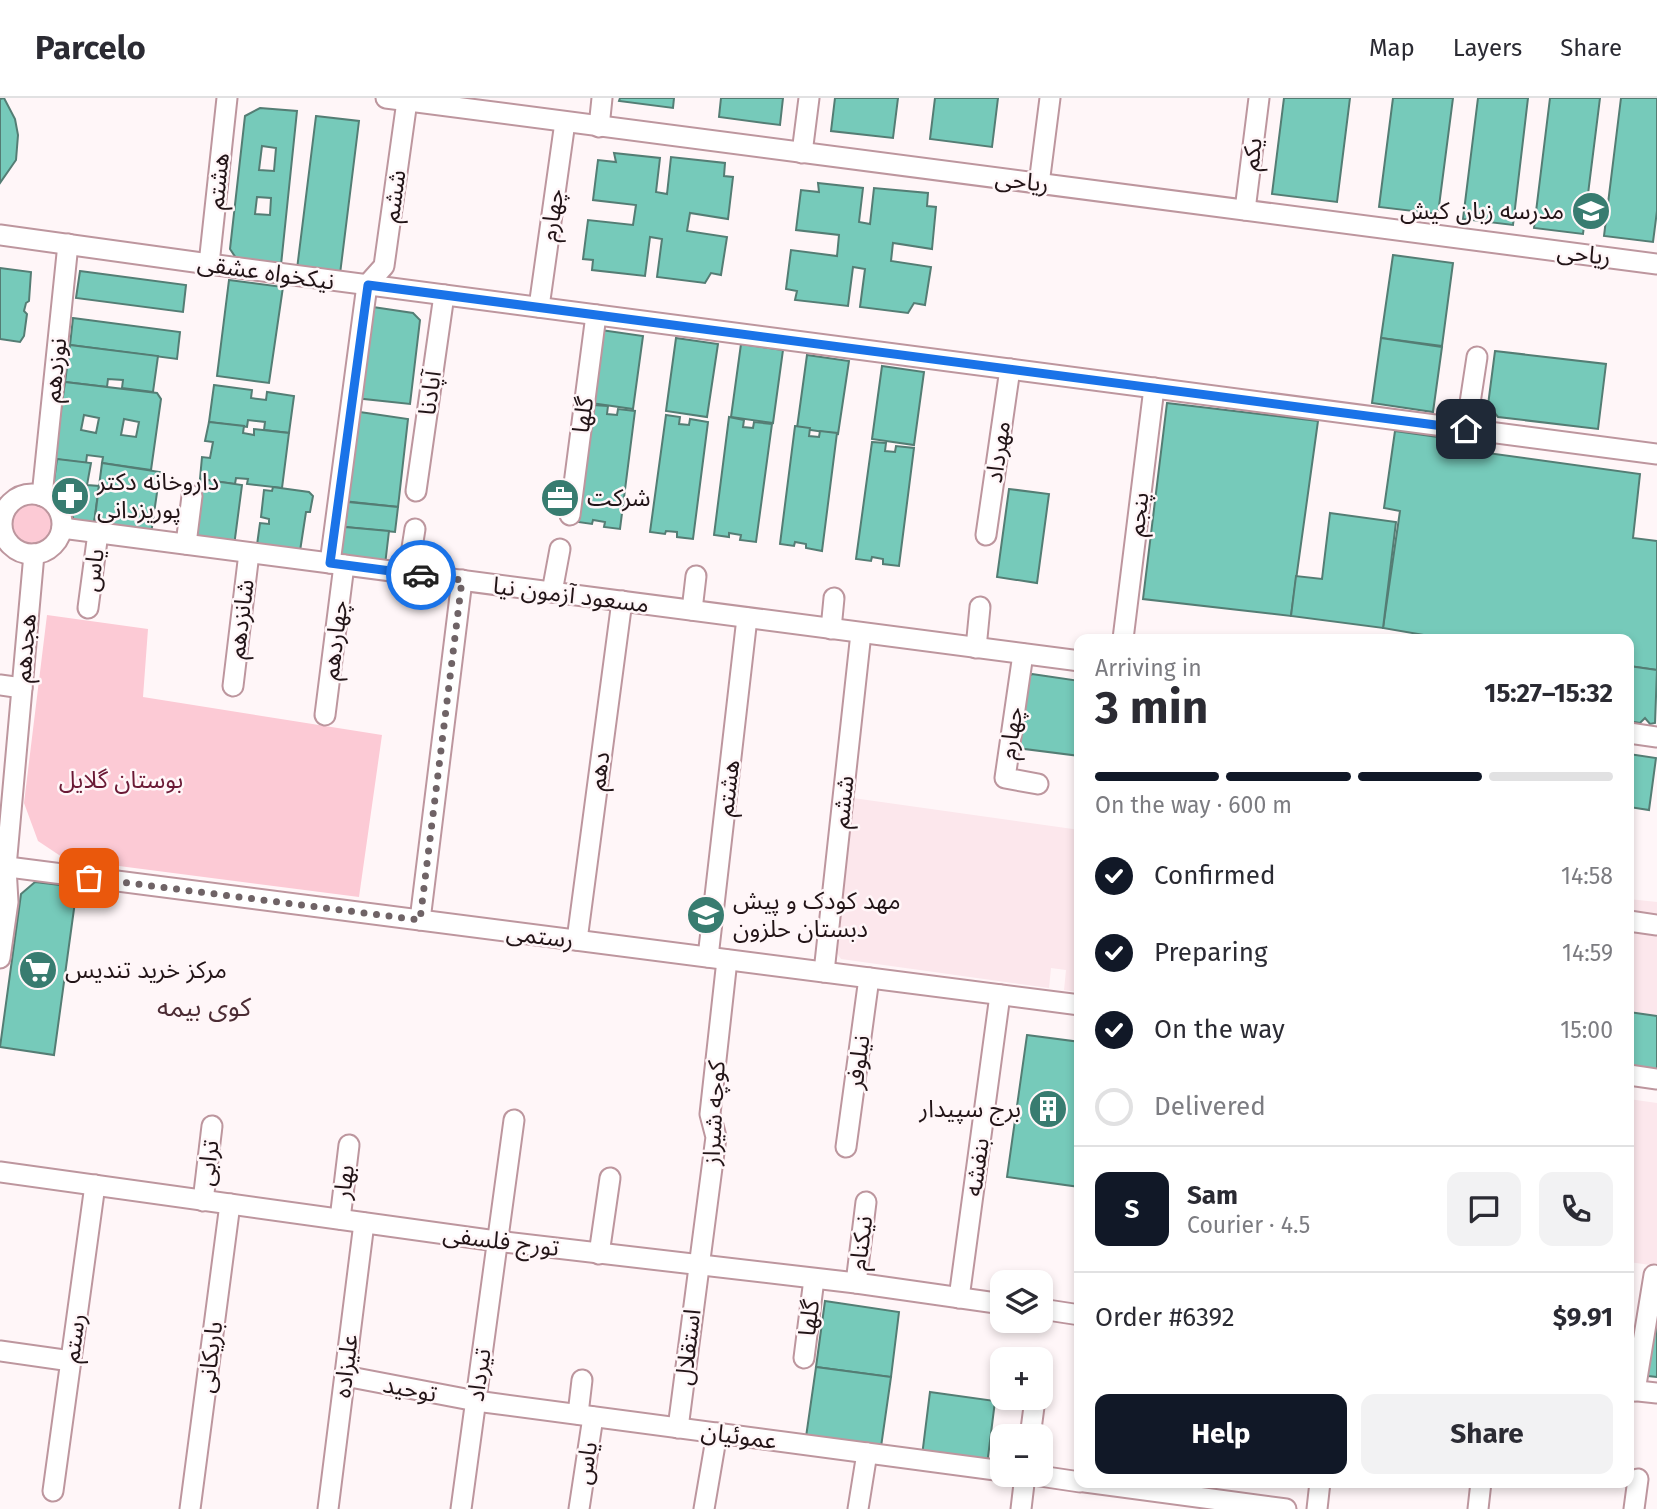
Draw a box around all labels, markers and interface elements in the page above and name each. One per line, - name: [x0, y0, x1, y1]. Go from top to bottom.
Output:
- text: Parcelo: [35, 28, 146, 68]
- text: Map: [1369, 34, 1415, 62]
- text: Layers: [1453, 34, 1522, 62]
- text: Share: [1560, 34, 1622, 62]
- street label: یکم: [1236, 136, 1271, 172]
- street label: هشتم: [201, 151, 238, 211]
- street label: ریاحی: [993, 164, 1051, 198]
- street label: ششم: [376, 168, 415, 224]
- street label: چهارم: [534, 187, 573, 244]
- school or university icon: مدرسه زبان کیش: [1570, 190, 1612, 232]
- place label: مدرسه زبان کیش: [1400, 197, 1564, 225]
- street label: ریاحی: [1555, 237, 1613, 271]
- street label: نیکخواه عشقی: [196, 249, 336, 295]
- street label: نوزدهم: [38, 336, 75, 404]
- street label: آپادنا: [413, 368, 448, 417]
- street label: گلها: [567, 394, 600, 435]
- pin: [1436, 399, 1496, 459]
- icon: home: [1447, 410, 1485, 448]
- street label: مهرداد: [980, 419, 1016, 485]
- place label: داروخانه دکتر پوریزدانی: [96, 468, 219, 525]
- pharmacy icon: داروخانه دکتر پوریزدانی: [49, 475, 91, 517]
- office icon: شرکت: [539, 477, 581, 519]
- place label: شرکت: [587, 484, 650, 512]
- street label: پنجم: [1121, 490, 1158, 538]
- courier: [386, 540, 456, 610]
- street label: یاس: [76, 547, 110, 593]
- icon: car: [402, 556, 440, 594]
- street label: مسعود آزمون نیا: [491, 572, 651, 618]
- street label: شانزدهم: [222, 578, 263, 661]
- street label: چهاردهم: [316, 599, 357, 682]
- street label: هجدهم: [8, 612, 45, 684]
- text: Arriving in: [1095, 654, 1202, 682]
- text: 15:27–15:32: [1484, 678, 1613, 709]
- text: 3 min: [1095, 680, 1208, 735]
- street label: چهارم: [993, 705, 1032, 762]
- street label: دهم: [582, 750, 619, 793]
- street label: هشتم: [711, 758, 748, 818]
- park label: بوستان گلایل: [59, 766, 183, 794]
- street label: ششم: [826, 774, 863, 830]
- text: On the way · 600 m: [1095, 791, 1292, 819]
- pin: [59, 848, 119, 908]
- icon: check: [1095, 857, 1133, 895]
- icon: bag: [70, 859, 108, 897]
- text: Confirmed: [1154, 860, 1275, 891]
- text: 14:58: [1561, 862, 1613, 890]
- place label: مهد کودک و پیش دبستان حلزون: [733, 887, 901, 943]
- school or university icon: مهد کودک و پیش دبستان حلزون: [685, 894, 727, 936]
- street label: رستمی: [505, 918, 575, 954]
- icon: check: [1095, 934, 1133, 972]
- text: Preparing: [1154, 937, 1267, 968]
- text: 14:59: [1562, 939, 1613, 967]
- supermarket icon: مرکز خرید تندیس: [17, 949, 59, 991]
- place label: مرکز خرید تندیس: [65, 956, 227, 984]
- district label: کوی بیمه: [157, 992, 251, 1023]
- icon: check: [1095, 1011, 1133, 1049]
- text: On the way: [1154, 1014, 1285, 1045]
- text: 15:00: [1560, 1016, 1613, 1044]
- street label: نیلوفر: [840, 1033, 876, 1092]
- street label: کوچه شیراز: [697, 1059, 732, 1167]
- building icon: برج سپیدار: [1027, 1088, 1069, 1130]
- text: Delivered: [1154, 1091, 1266, 1122]
- place label: برج سپیدار: [918, 1095, 1021, 1126]
- street label: بنفشه: [959, 1136, 995, 1198]
- street label: ترابی: [191, 1139, 225, 1187]
- street label: بهار: [328, 1163, 360, 1202]
- button: chat: [1447, 1172, 1521, 1246]
- button: phone: [1539, 1172, 1613, 1246]
- text: Sam: [1187, 1180, 1238, 1211]
- text: S: [1125, 1194, 1139, 1225]
- text: Courier · 4.5: [1187, 1211, 1310, 1239]
- street label: نیکنام: [844, 1214, 882, 1272]
- street label: تورج فلسفی: [441, 1220, 561, 1265]
- map controls: [990, 1270, 1053, 1487]
- button: layers: [990, 1270, 1053, 1333]
- street label: گلها: [793, 1297, 825, 1338]
- text: Order #6392: [1095, 1302, 1235, 1333]
- text: $9.91: [1553, 1302, 1613, 1333]
- street label: استقلال: [669, 1307, 707, 1387]
- street label: رستم: [57, 1312, 94, 1365]
- street label: باریکانی: [192, 1320, 228, 1394]
- street label: علیزاده: [328, 1333, 364, 1399]
- street label: تیرداد: [461, 1347, 497, 1403]
- button: +: [990, 1347, 1053, 1410]
- street label: توحید: [381, 1370, 439, 1408]
- button: Help: [1095, 1394, 1347, 1474]
- button: Share: [1361, 1394, 1613, 1474]
- street label: عموئیان: [699, 1417, 779, 1455]
- button: −: [990, 1424, 1053, 1487]
- street label: یاس: [569, 1439, 603, 1487]

